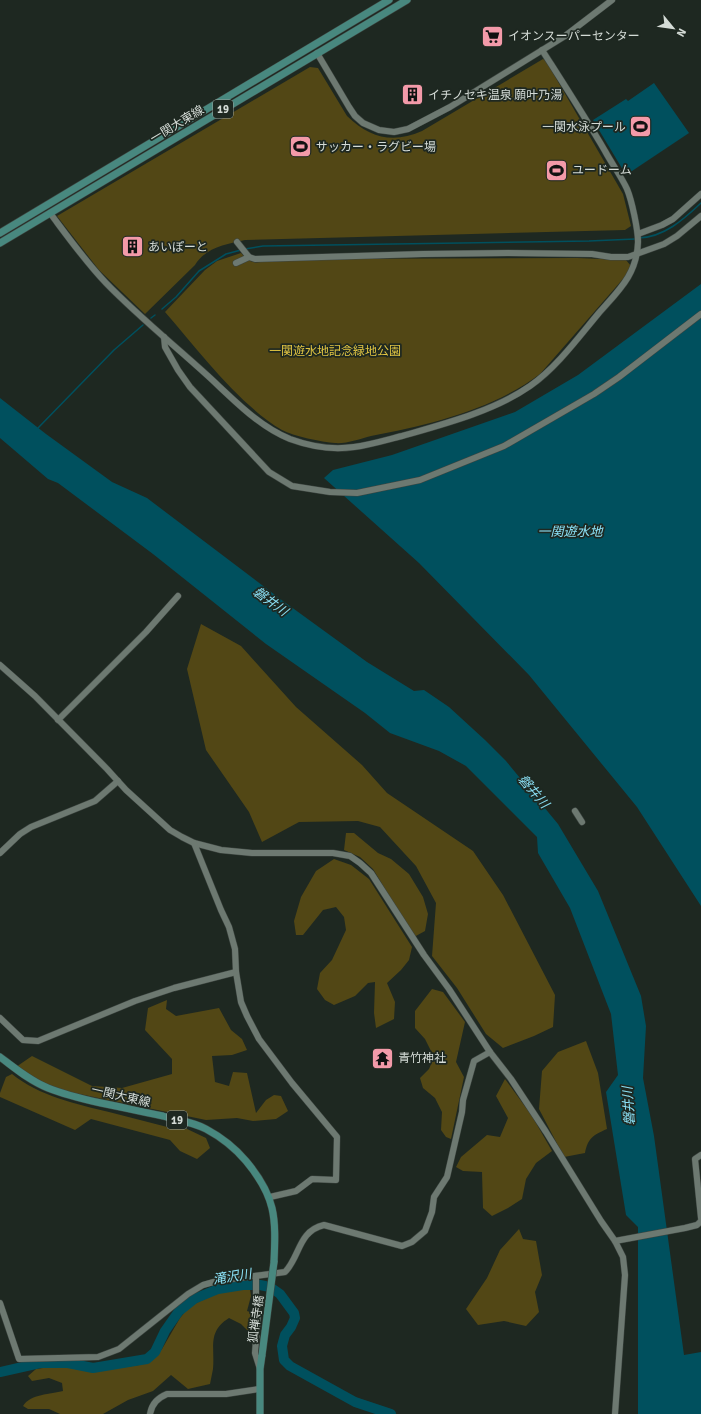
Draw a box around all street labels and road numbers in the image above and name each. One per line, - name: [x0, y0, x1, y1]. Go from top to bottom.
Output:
- road number: 19: [213, 100, 233, 118]
- street label: 一関大東線: [148, 103, 207, 146]
- street label: 一関大東線: [90, 1082, 152, 1111]
- road number: 19: [167, 1111, 187, 1129]
- street label: 狐禅寺橋: [246, 1294, 267, 1344]

